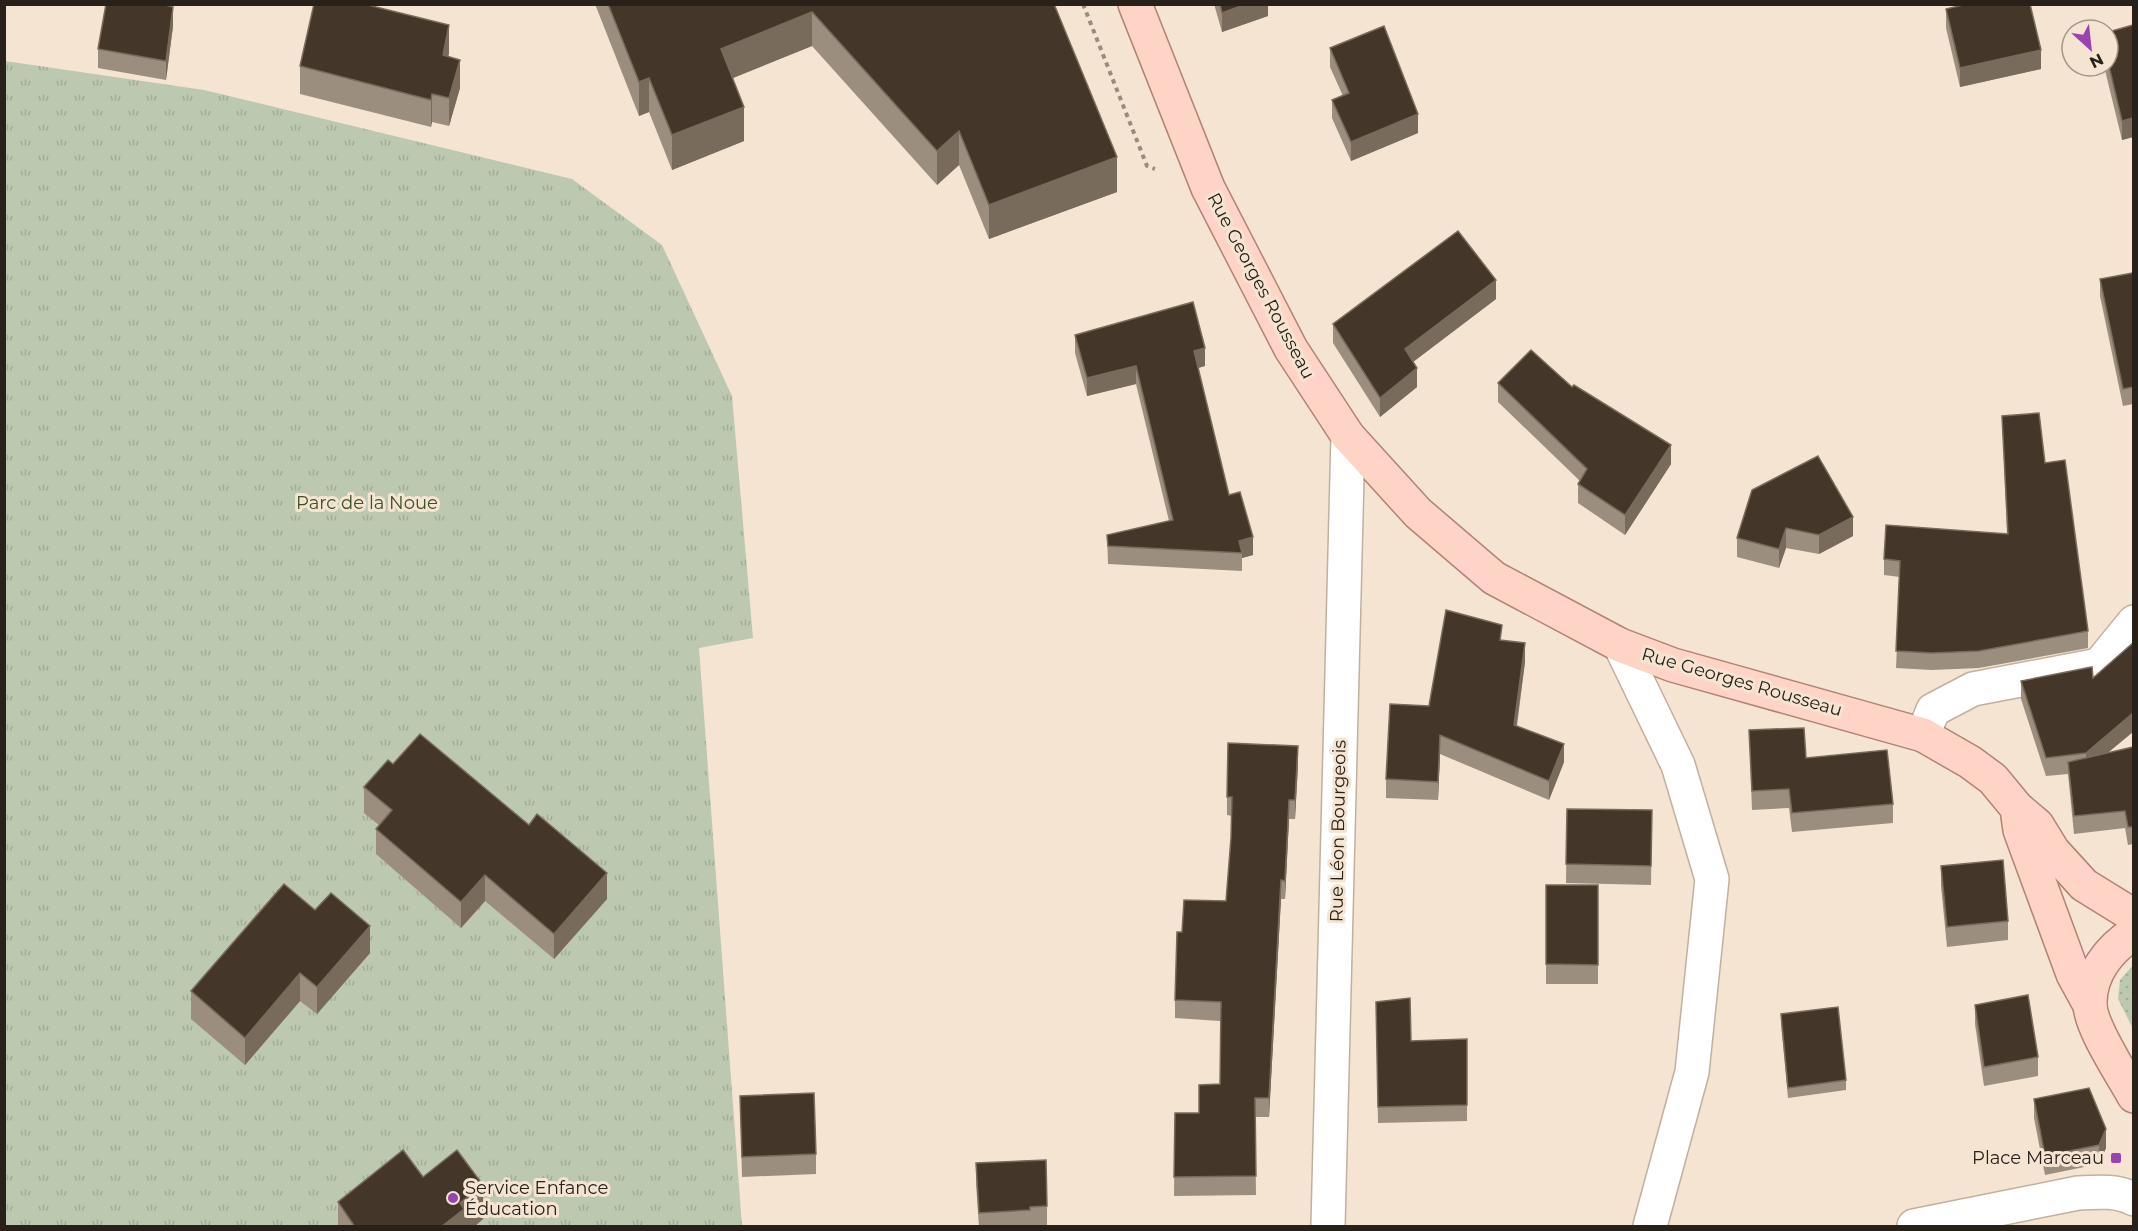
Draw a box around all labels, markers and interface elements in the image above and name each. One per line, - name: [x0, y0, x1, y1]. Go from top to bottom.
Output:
- north arrow: [2060, 18, 2120, 78]
- text: N: [2087, 50, 2107, 72]
- street label: Rue Georges Rousseau: [1203, 189, 1319, 383]
- park label: Parc de la Noue: [296, 492, 438, 514]
- street label: Rue Georges Rousseau: [1639, 643, 1845, 721]
- street label: Rue Léon Bourgeois: [1325, 739, 1351, 922]
- place label: Place Marceau: [1972, 1147, 2104, 1169]
- marker: Place Marceau: [2109, 1151, 2123, 1165]
- place label: Service Enfance Éducation: [465, 1177, 608, 1220]
- marker: Service Enfance Éducation: [446, 1191, 460, 1205]

